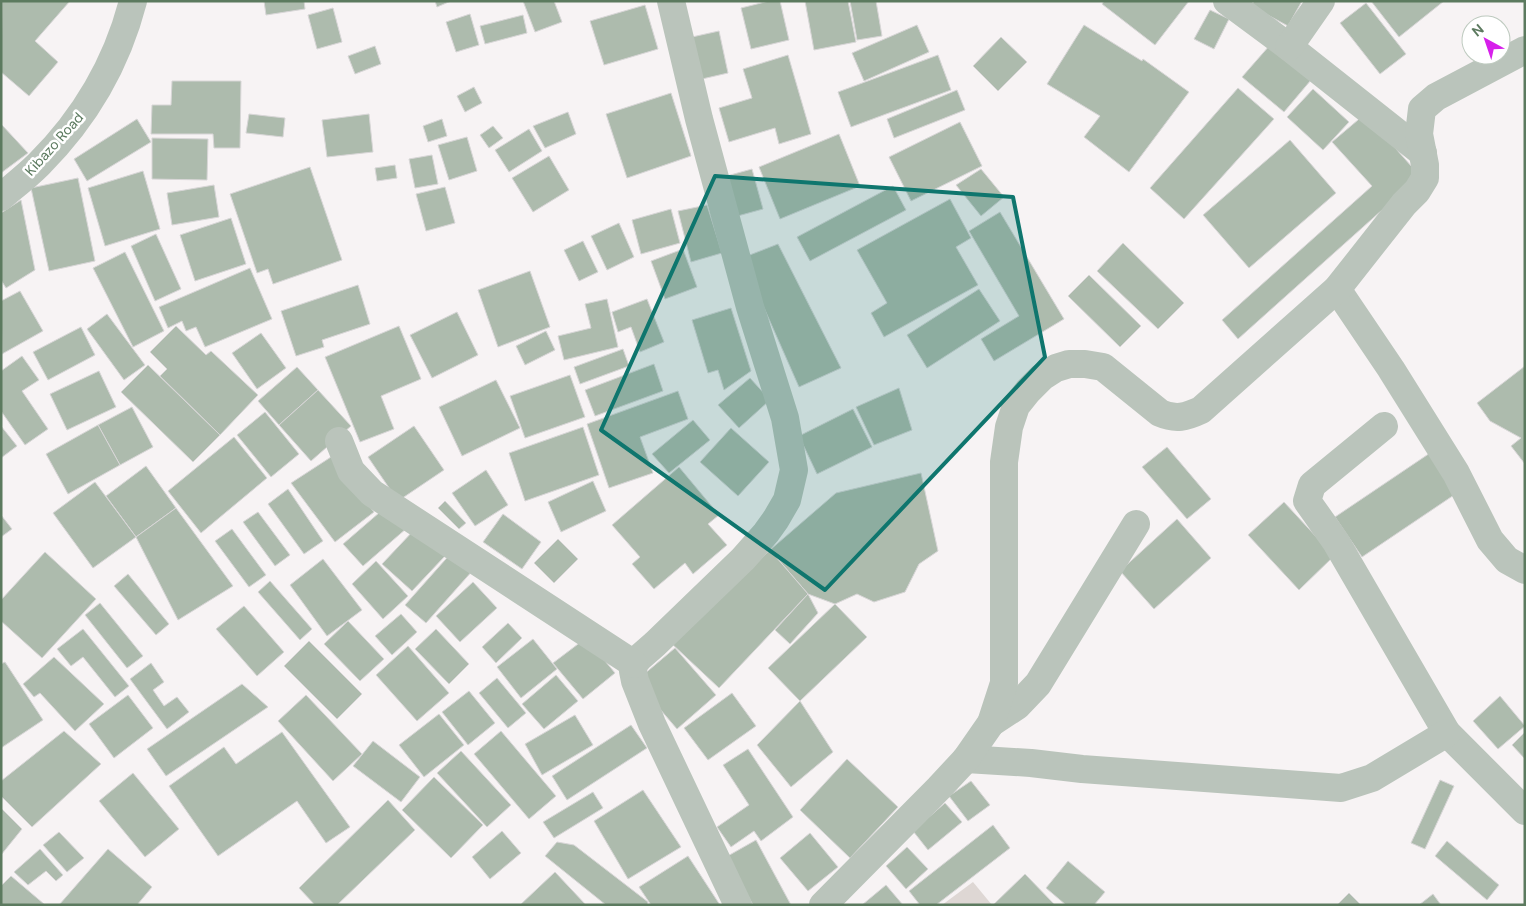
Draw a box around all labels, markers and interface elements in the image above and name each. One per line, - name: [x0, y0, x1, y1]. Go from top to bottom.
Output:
- north arrow: [1461, 15, 1511, 65]
- text: N: [1468, 20, 1487, 40]
- street label: Kibazo Road: [21, 109, 87, 179]

